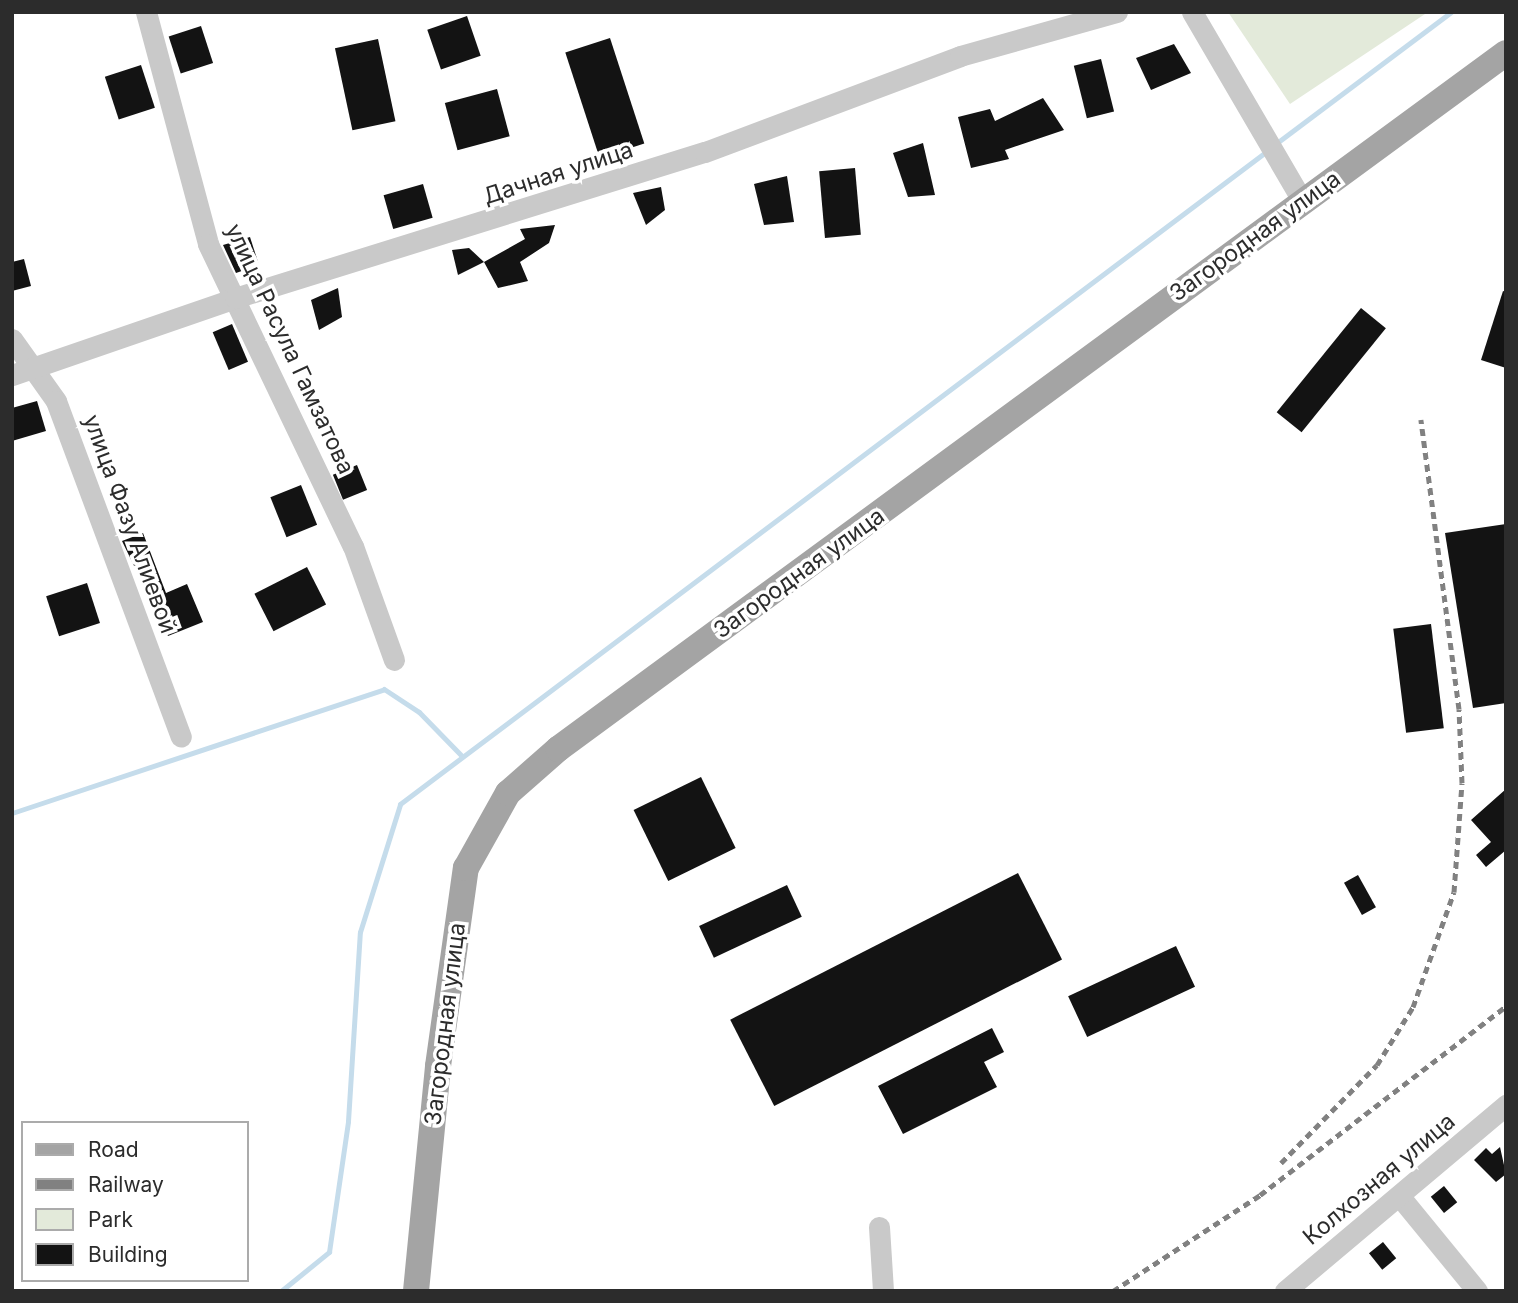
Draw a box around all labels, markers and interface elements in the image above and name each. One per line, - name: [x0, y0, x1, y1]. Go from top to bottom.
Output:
- street label: Дачная улица: [479, 136, 637, 210]
- street label: Загородная улица: [1164, 165, 1346, 307]
- street label: улица Расула Гамзатова: [220, 219, 360, 479]
- street label: улица Фазу Алиевой: [78, 411, 182, 637]
- street label: Загородная улица: [708, 502, 890, 644]
- street label: Загородная улица: [419, 921, 471, 1127]
- street label: Колхозная улица: [1297, 1107, 1461, 1251]
- legend: [21, 1121, 248, 1282]
- text: Road: [88, 1137, 139, 1162]
- text: Railway: [88, 1172, 164, 1197]
- text: Park: [88, 1207, 133, 1232]
- text: Building: [88, 1242, 168, 1267]

